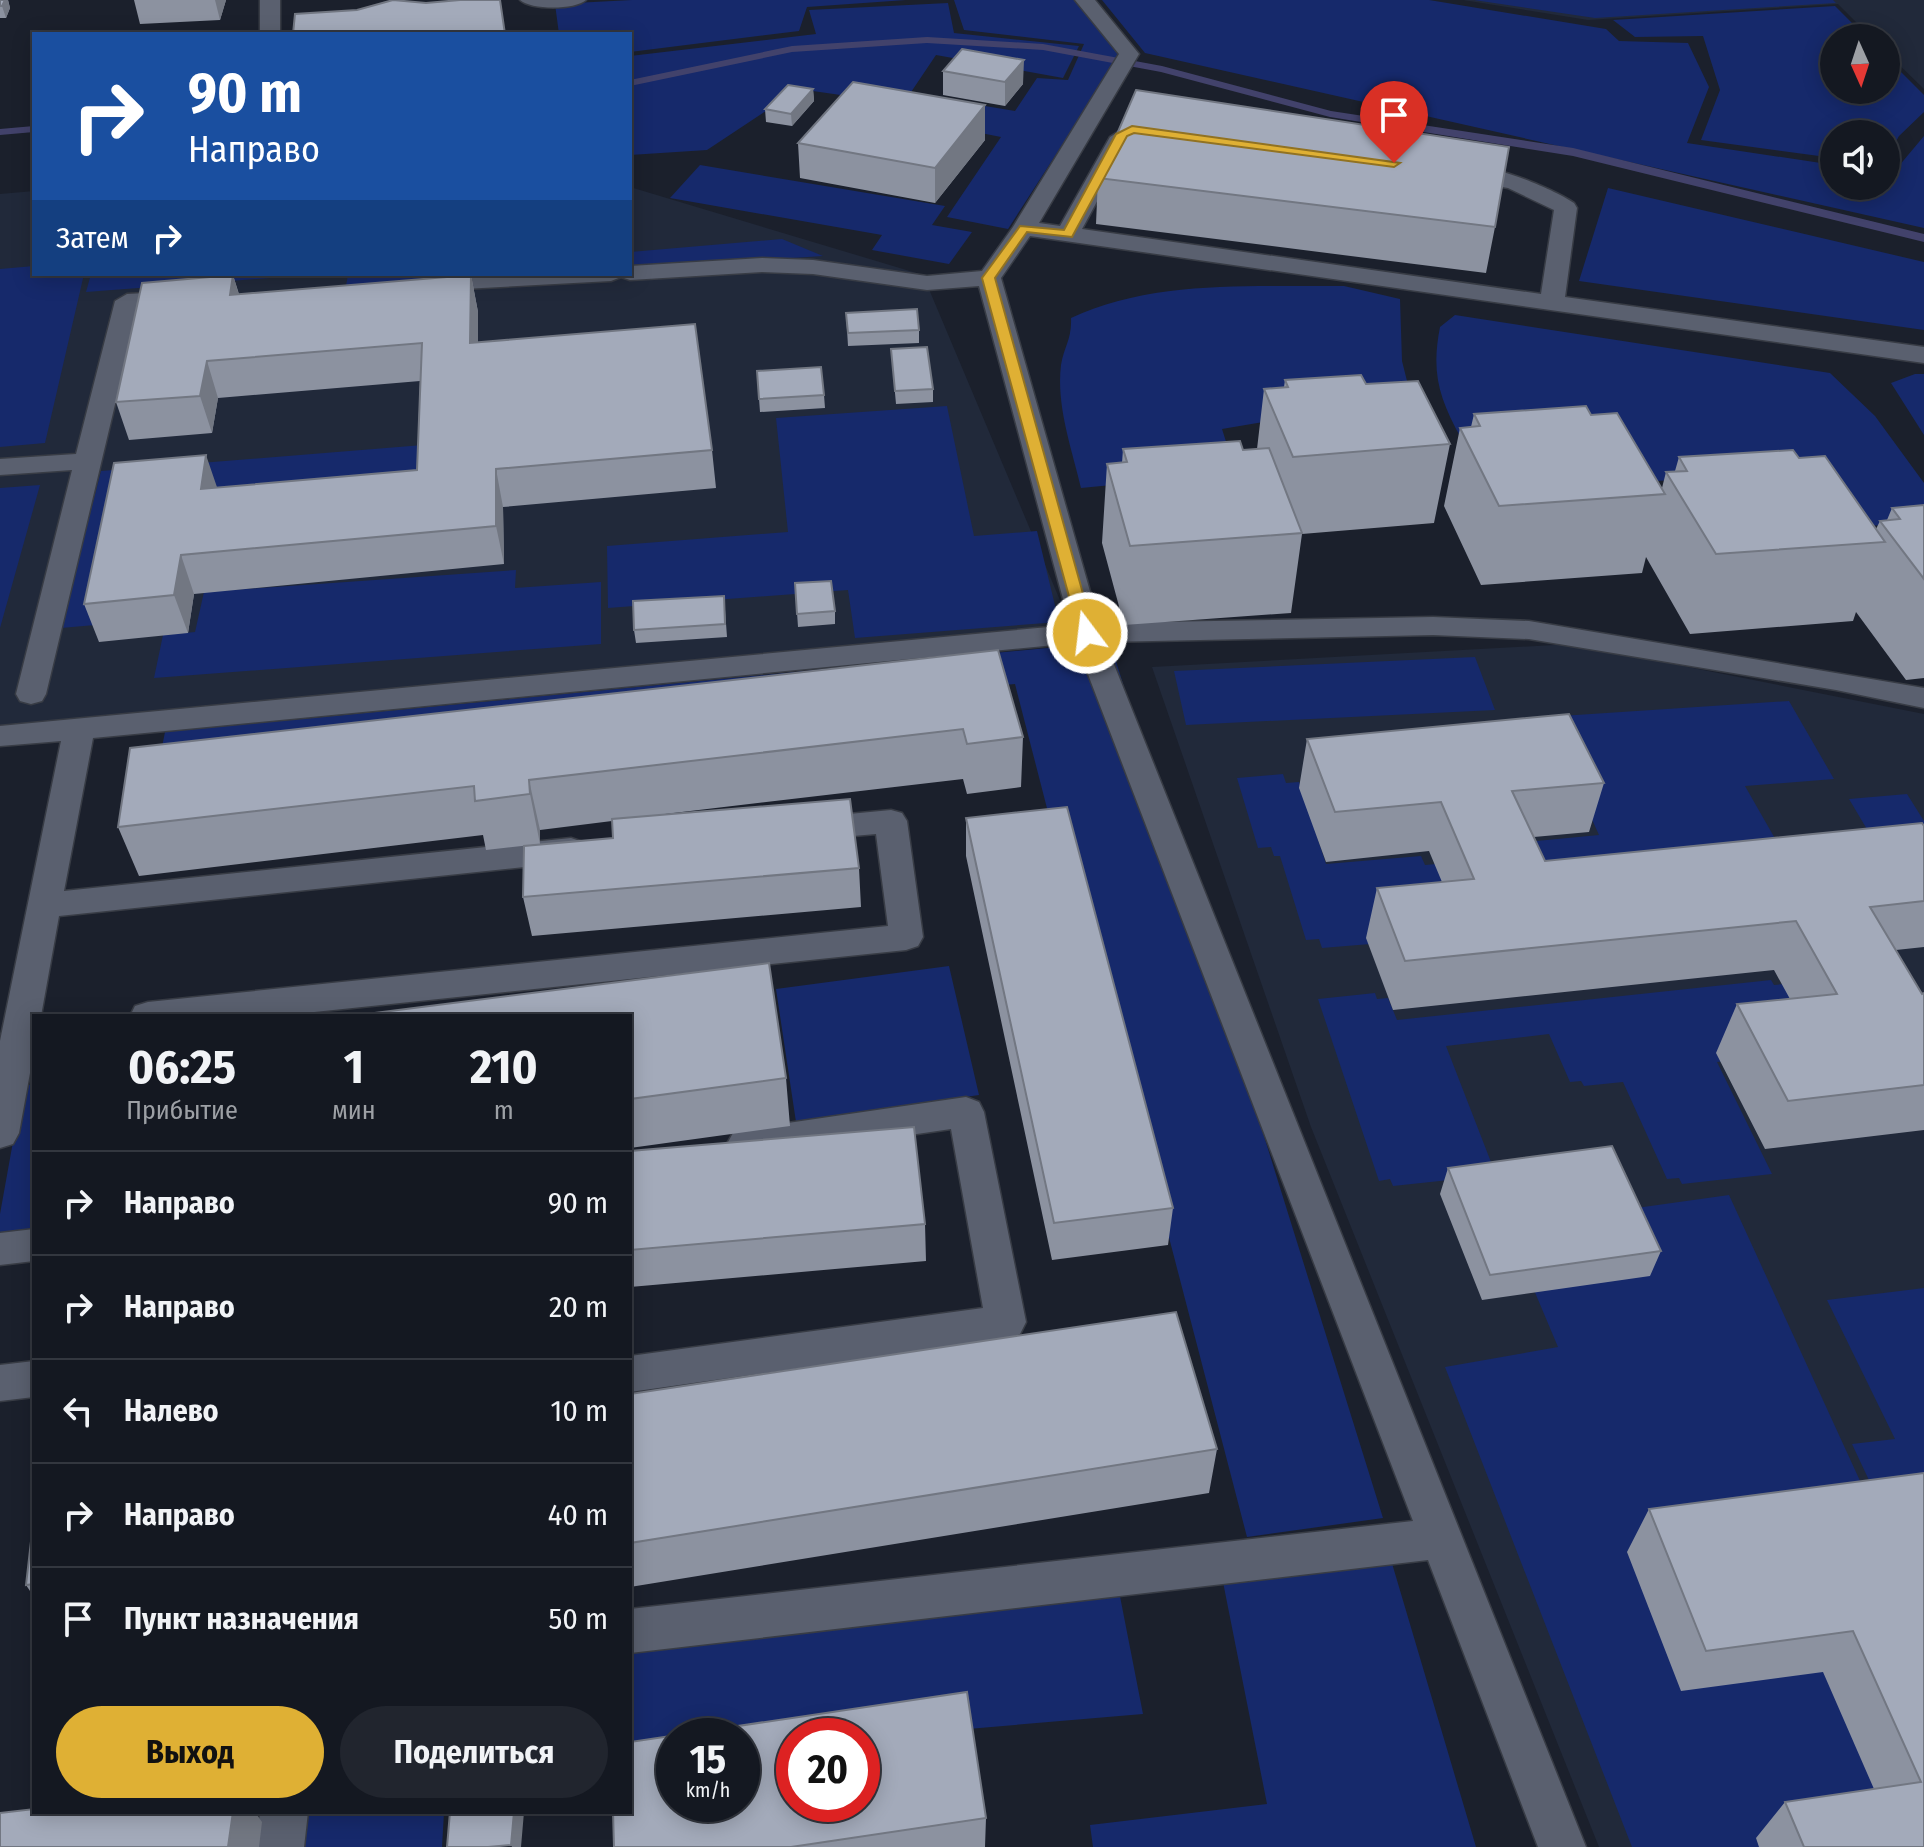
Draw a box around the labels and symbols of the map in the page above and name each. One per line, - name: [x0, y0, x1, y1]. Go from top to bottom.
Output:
- north arrow: [1820, 24, 1900, 104]
- pin: [1360, 81, 1428, 163]
- position arrow: [1045, 591, 1129, 675]
- speed limit sign: 20: [776, 1718, 880, 1822]

